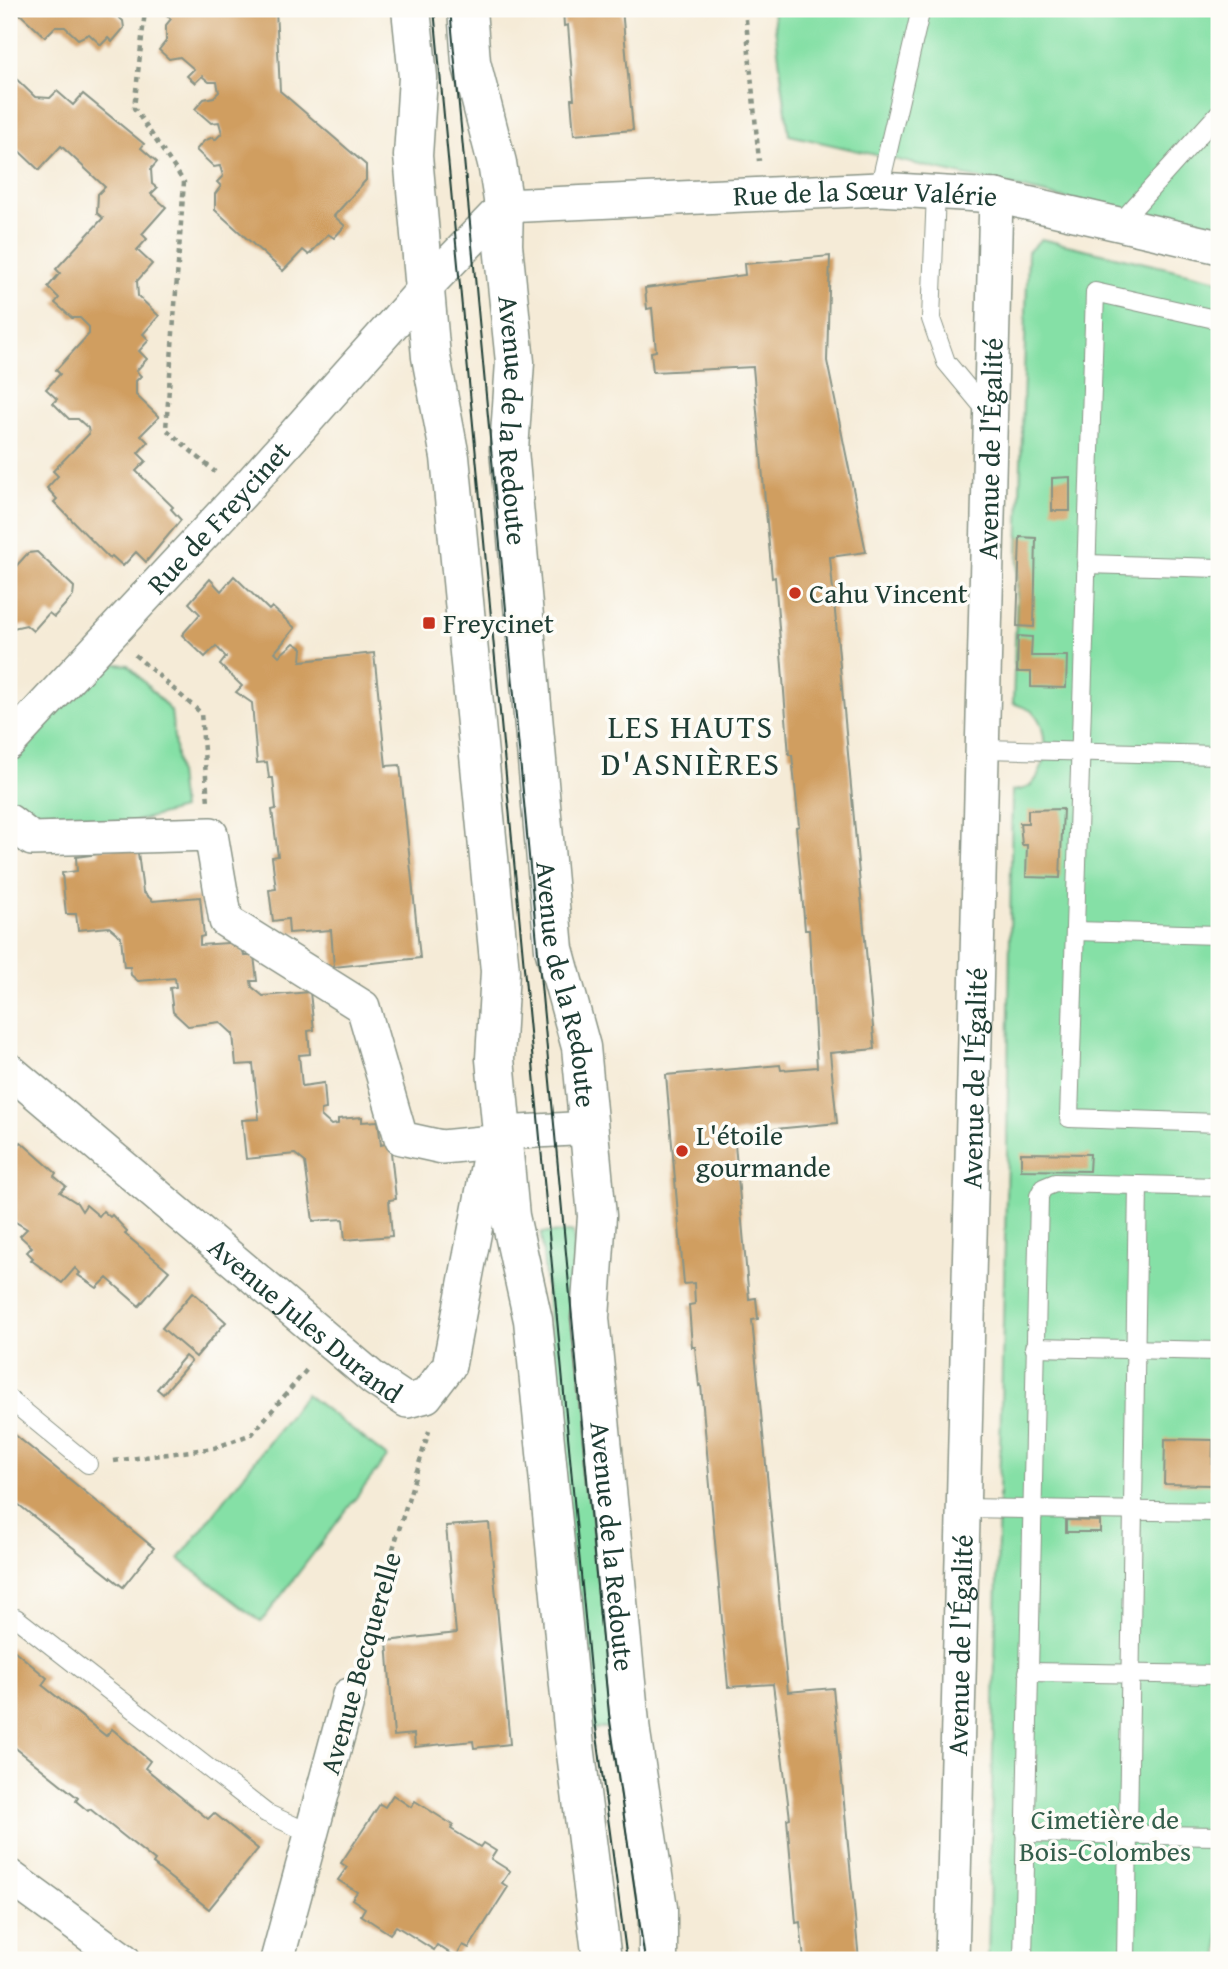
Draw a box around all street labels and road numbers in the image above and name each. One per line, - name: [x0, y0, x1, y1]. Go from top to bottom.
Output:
- street label: Rue de la Sœur Valérie: [732, 168, 999, 216]
- street label: Avenue de la Redoute: [488, 293, 538, 547]
- street label: Avenue de l'Égalité: [966, 337, 1012, 560]
- street label: Rue de Freycinet: [137, 431, 300, 603]
- street label: Avenue de la Redoute: [526, 859, 608, 1109]
- street label: Avenue de l'Égalité: [950, 967, 997, 1190]
- street label: Avenue Jules Durand: [200, 1227, 411, 1413]
- street label: Avenue de la Redoute: [580, 1420, 646, 1673]
- street label: Avenue de l'Égalité: [936, 1534, 983, 1756]
- street label: Avenue Becquerelle: [308, 1547, 411, 1779]

